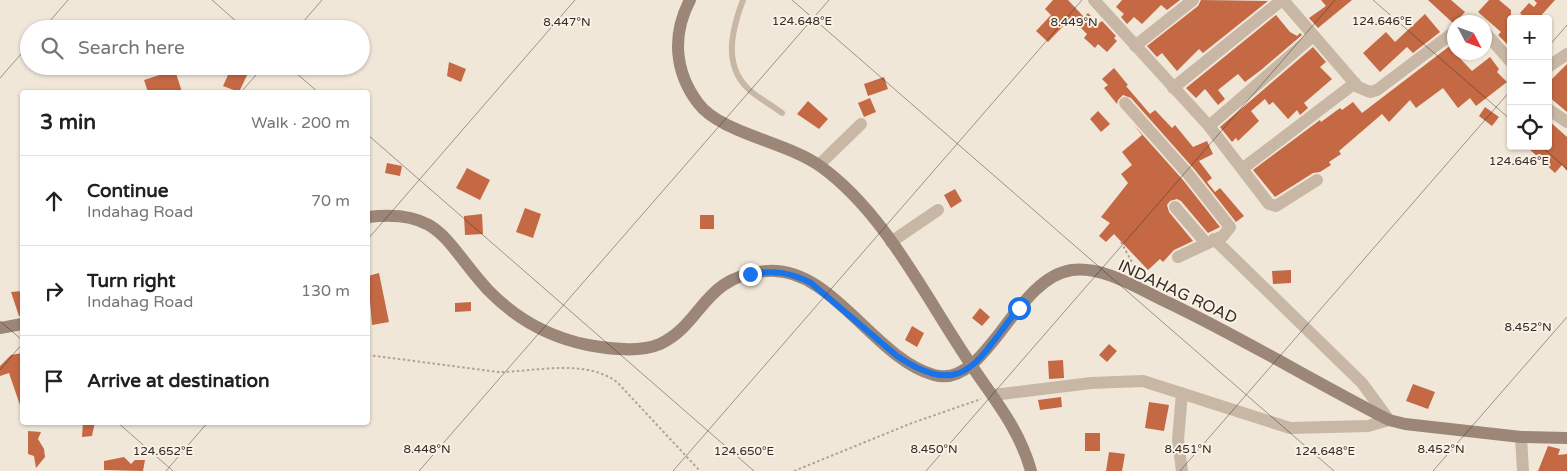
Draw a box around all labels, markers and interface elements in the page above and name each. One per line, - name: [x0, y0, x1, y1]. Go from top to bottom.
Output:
- text: 124.648°E: [772, 14, 833, 28]
- text: 124.646°E: [1352, 14, 1413, 28]
- text: 8.447°N: [543, 15, 591, 29]
- text: 8.449°N: [1050, 15, 1098, 29]
- north arrow: [1447, 15, 1492, 60]
- map controls: [1507, 15, 1552, 150]
- button: +: [1507, 15, 1552, 60]
- search box: [20, 20, 370, 75]
- icon: search: [38, 34, 66, 62]
- text: Search here: [78, 37, 185, 59]
- button: −: [1507, 60, 1552, 105]
- button: locate: [1507, 105, 1552, 150]
- text: 3 min: [40, 110, 96, 135]
- text: Walk · 200 m: [251, 113, 350, 133]
- text: 124.646°E: [1489, 154, 1550, 168]
- text: Continue: [87, 180, 169, 202]
- icon: ahead: [40, 187, 68, 215]
- text: 70 m: [311, 191, 350, 211]
- text: Indahag Road: [87, 202, 193, 222]
- street label: INDAHAG ROAD: [1115, 256, 1240, 328]
- route end: [739, 263, 762, 286]
- text: Turn right: [87, 270, 175, 292]
- icon: right: [40, 277, 68, 305]
- text: 130 m: [301, 281, 350, 301]
- text: Indahag Road: [87, 292, 193, 312]
- route start: [1008, 297, 1031, 320]
- text: 8.452°N: [1504, 320, 1552, 334]
- icon: arrive: [40, 367, 68, 395]
- text: Arrive at destination: [87, 370, 270, 392]
- text: 8.448°N: [403, 442, 451, 456]
- text: 8.450°N: [910, 442, 958, 456]
- text: 8.451°N: [1164, 442, 1212, 456]
- text: 8.452°N: [1417, 442, 1465, 456]
- text: 124.652°E: [133, 444, 194, 458]
- text: 124.650°E: [714, 444, 775, 458]
- text: 124.648°E: [1295, 444, 1356, 458]

